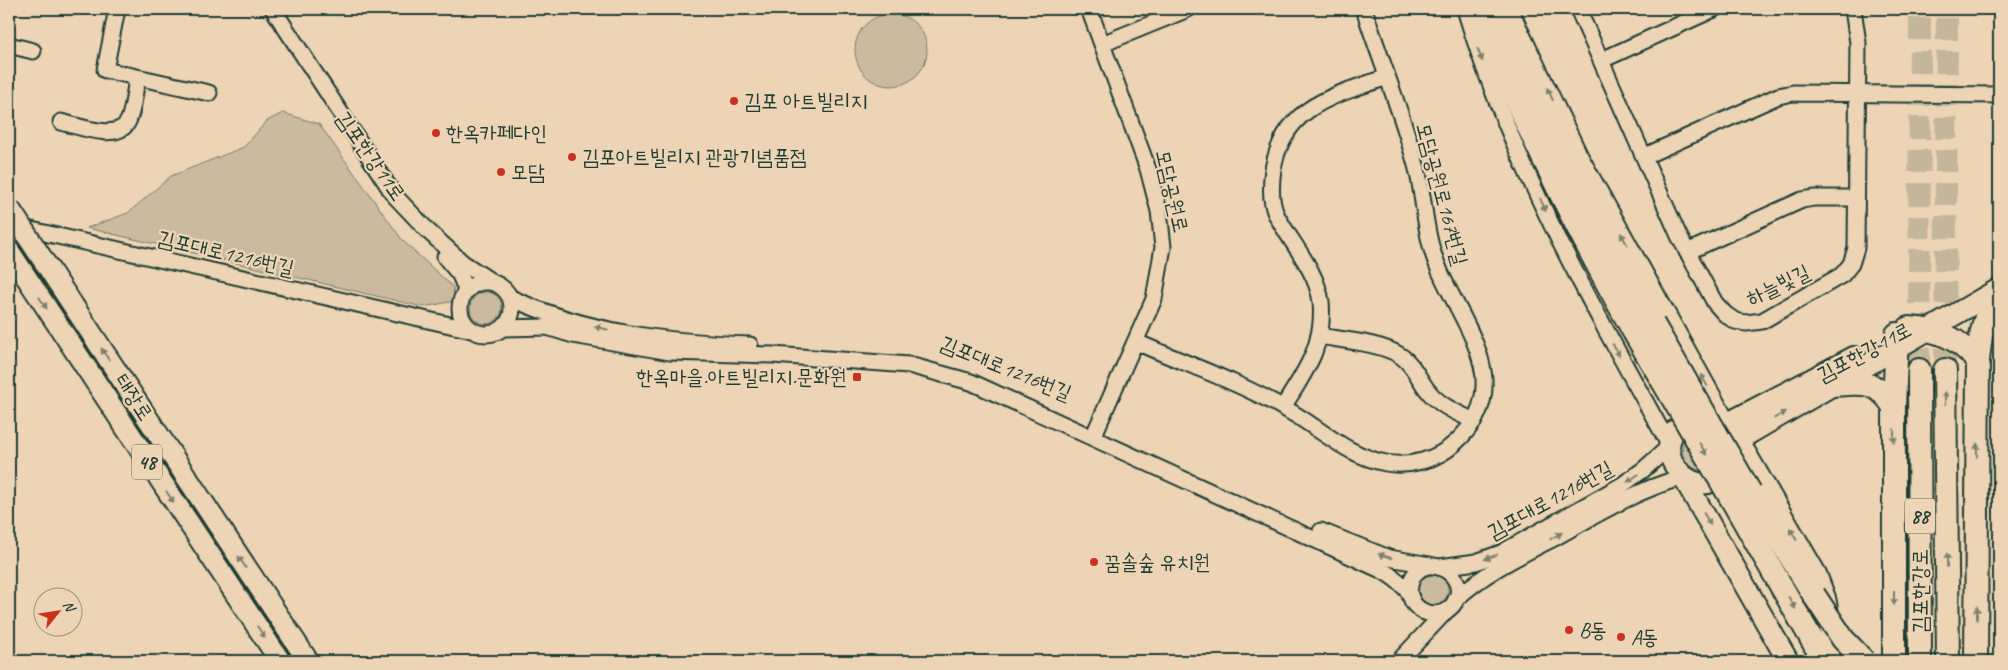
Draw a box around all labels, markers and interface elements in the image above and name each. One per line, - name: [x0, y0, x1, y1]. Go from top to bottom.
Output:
- one-way arrow: [1476, 48, 1484, 62]
- one-way arrow: [1546, 87, 1554, 101]
- place label: 김포 아트빌리지: [744, 88, 867, 114]
- marker: 김포 아트빌리지: [728, 95, 740, 107]
- street label: 김포한강11로: [331, 106, 411, 206]
- place label: 한옥카페다인: [446, 120, 547, 146]
- street label: 모담공원로167번길: [1410, 120, 1474, 268]
- marker: 한옥카페다인: [430, 127, 442, 139]
- place label: 김포아트빌리지 관광기념품점: [582, 144, 807, 170]
- street label: 모담공원로: [1150, 147, 1194, 235]
- marker: 김포아트빌리지 관광기념품점: [566, 151, 578, 163]
- place label: 모담: [511, 159, 545, 185]
- marker: 모담: [495, 166, 507, 178]
- one-way arrow: [1539, 198, 1547, 212]
- street label: 김포대로1216번길: [155, 225, 297, 281]
- one-way arrow: [1620, 232, 1629, 245]
- street label: 하늘빛길: [1742, 258, 1814, 311]
- one-way arrow: [38, 296, 48, 310]
- street label: 김포한강11로: [1812, 316, 1916, 388]
- one-way arrow: [593, 324, 608, 332]
- street label: 김포대로1216번길: [937, 330, 1075, 406]
- one-way arrow: [1612, 342, 1620, 357]
- one-way arrow: [100, 347, 110, 360]
- place label: 한옥마을.아트빌리지.문화원: [636, 364, 847, 390]
- street label: 태장로: [109, 369, 159, 425]
- marker: 한옥마을.아트빌리지.문화원: [851, 371, 863, 383]
- one-way arrow: [1700, 373, 1708, 388]
- one-way arrow: [1941, 389, 1949, 405]
- one-way arrow: [1773, 411, 1786, 420]
- one-way arrow: [1890, 428, 1898, 444]
- one-way arrow: [1699, 442, 1707, 457]
- one-way arrow: [1973, 442, 1981, 458]
- road number: 48: [132, 444, 162, 480]
- street label: 김포대로1216번길: [1483, 455, 1617, 545]
- one-way arrow: [1626, 473, 1639, 483]
- one-way arrow: [166, 491, 175, 504]
- road number: 88: [1905, 498, 1935, 534]
- one-way arrow: [1703, 512, 1711, 526]
- one-way arrow: [1788, 527, 1797, 540]
- one-way arrow: [1549, 532, 1564, 540]
- place label: 꿈솔숲 유치원: [1104, 549, 1210, 575]
- street label: 김포한강로: [1907, 549, 1933, 633]
- one-way arrow: [1377, 552, 1392, 560]
- one-way arrow: [1943, 552, 1951, 568]
- one-way arrow: [1483, 553, 1498, 561]
- one-way arrow: [238, 555, 247, 569]
- marker: 꿈솔숲 유치원: [1088, 556, 1100, 568]
- north arrow: [32, 588, 82, 638]
- one-way arrow: [1890, 590, 1898, 606]
- one-way arrow: [1787, 596, 1796, 609]
- text: N: [59, 598, 80, 616]
- one-way arrow: [1973, 604, 1981, 620]
- place label: B동: [1579, 617, 1607, 643]
- marker: B동: [1563, 624, 1575, 636]
- place label: A동: [1631, 624, 1658, 650]
- one-way arrow: [256, 626, 266, 639]
- marker: A동: [1615, 631, 1627, 643]

